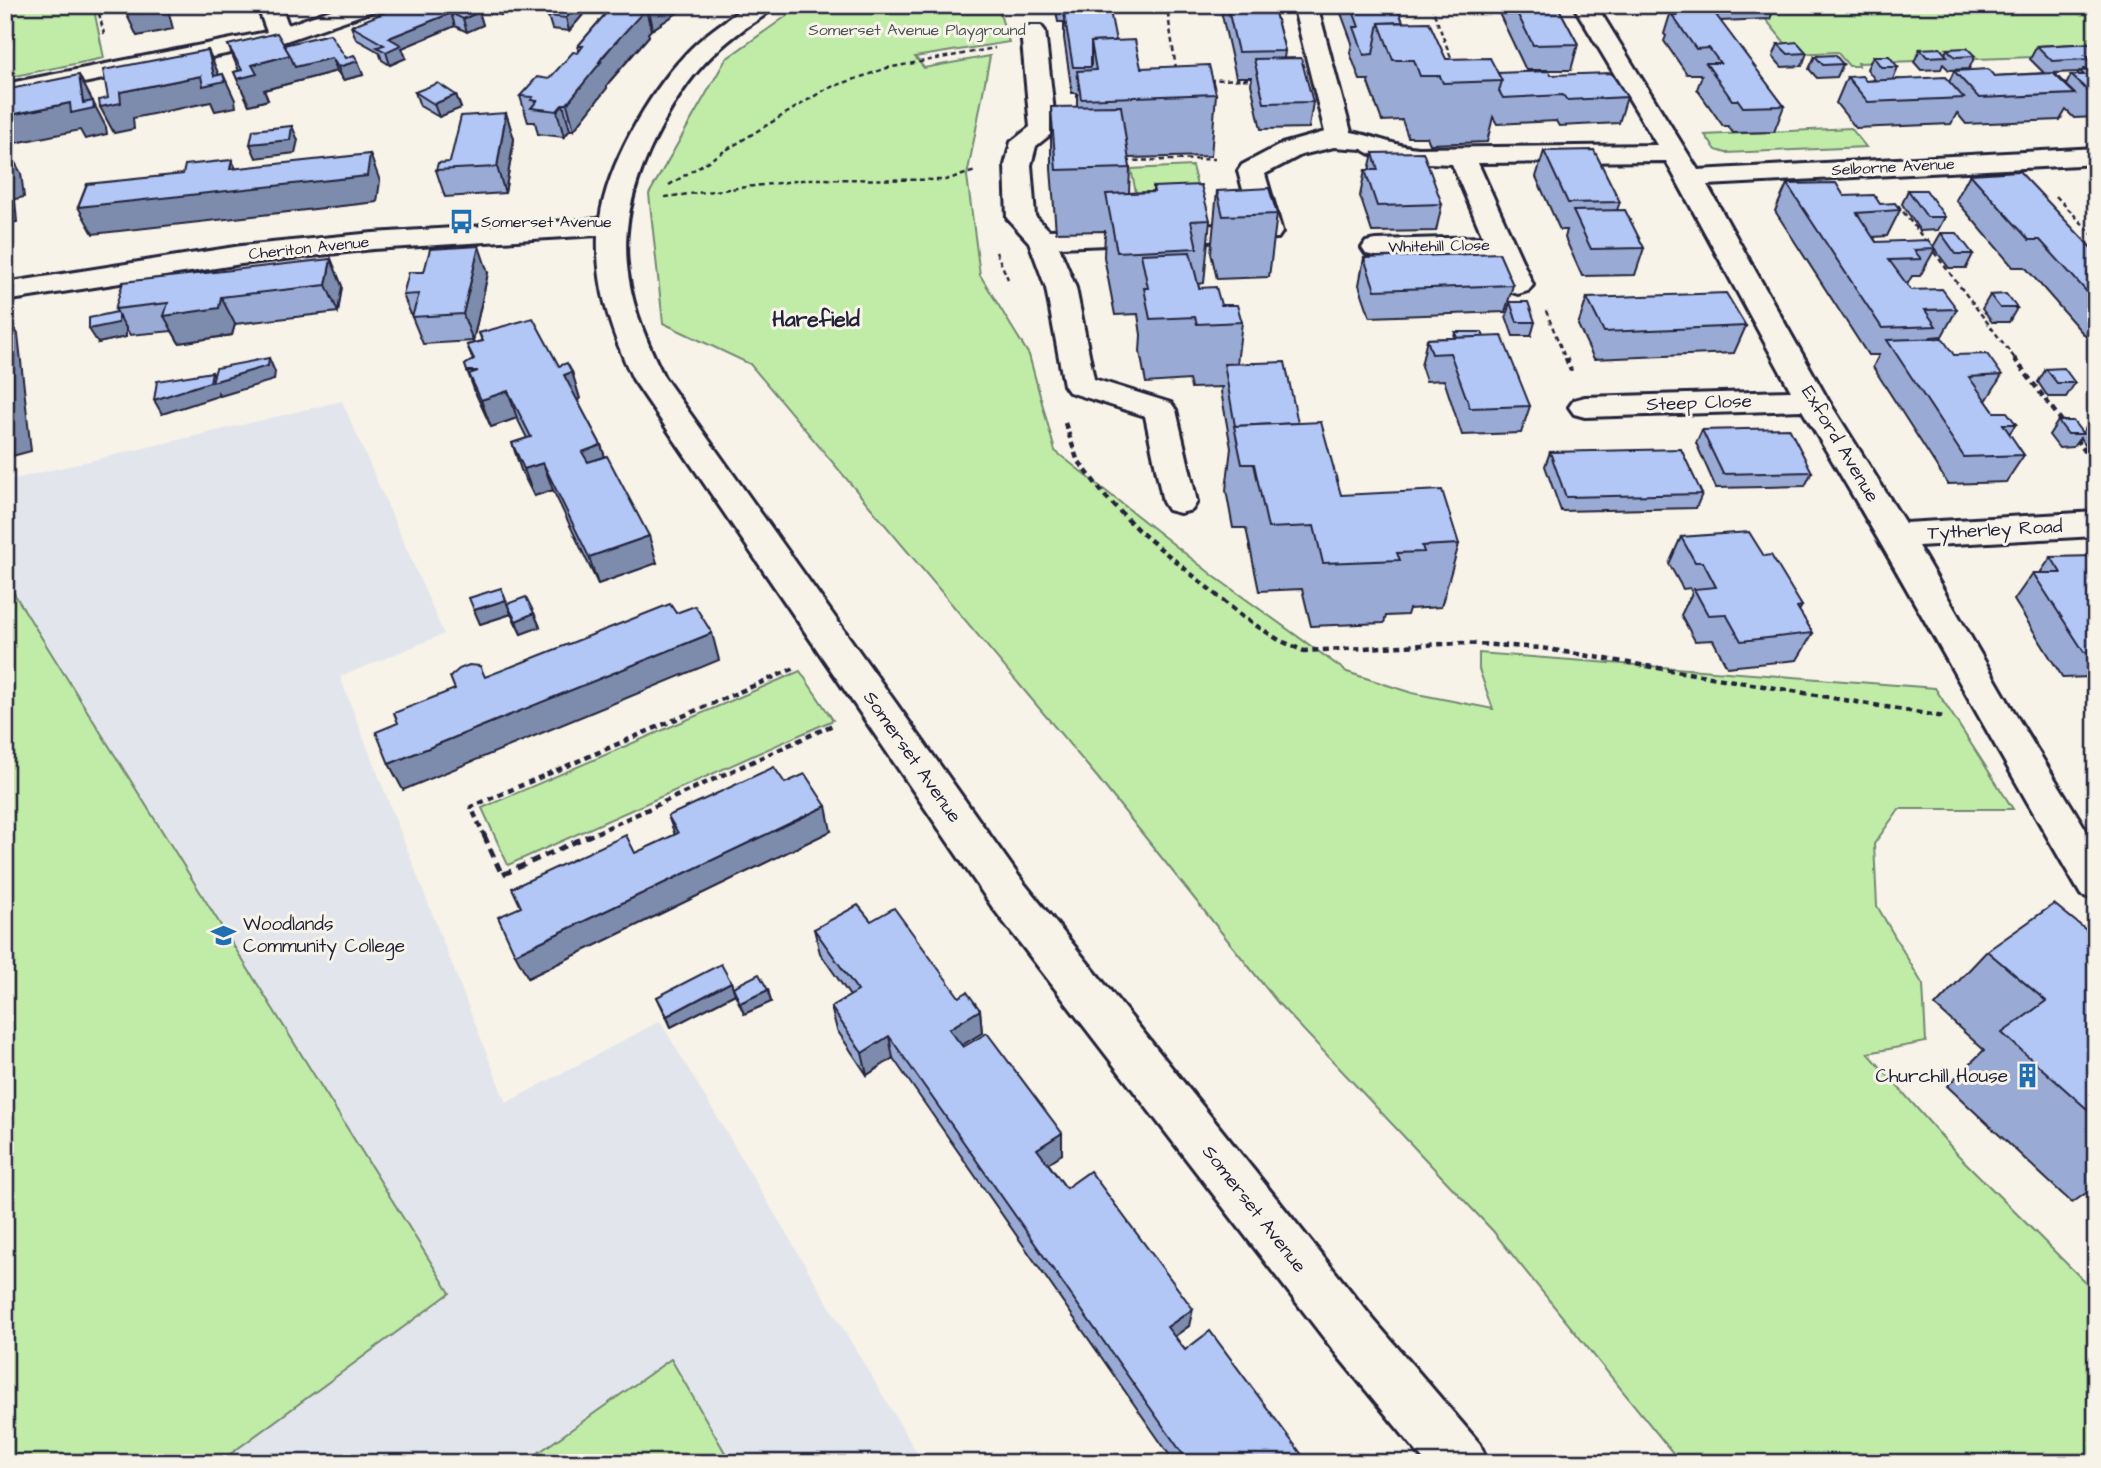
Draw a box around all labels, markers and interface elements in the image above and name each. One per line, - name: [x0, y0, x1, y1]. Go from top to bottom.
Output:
- park label: Somerset Avenue Playground: [808, 19, 1026, 42]
- street label: Selborne Avenue: [1831, 153, 1955, 181]
- bus stop icon: Somerset Avenue: [447, 208, 475, 236]
- place label: Somerset Avenue: [481, 211, 612, 233]
- street label: Cheriton Avenue: [248, 231, 371, 265]
- street label: Whitehill Close: [1388, 234, 1490, 258]
- district label: Harefield: [772, 305, 860, 334]
- street label: Exford Avenue: [1795, 381, 1885, 507]
- street label: Steep Close: [1646, 388, 1752, 418]
- street label: Tytherley Road: [1927, 513, 2063, 548]
- street label: Somerset Avenue: [856, 686, 968, 828]
- place label: Woodlands Community College: [243, 911, 405, 961]
- school or university icon: Woodlands Community College: [209, 921, 237, 949]
- building icon: Churchill House: [2014, 1062, 2042, 1090]
- place label: Churchill House: [1875, 1063, 2008, 1090]
- street label: Somerset Avenue: [1196, 1140, 1312, 1278]

